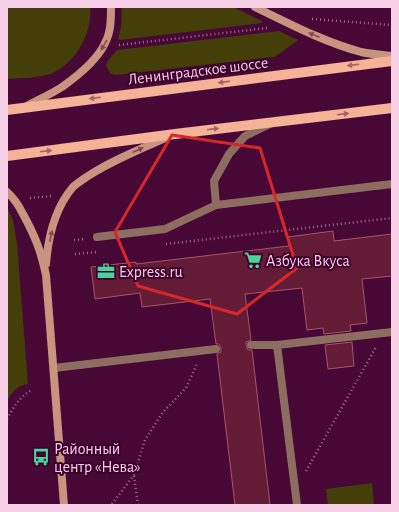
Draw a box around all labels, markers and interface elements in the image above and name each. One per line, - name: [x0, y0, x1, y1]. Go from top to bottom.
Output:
- one-way arrow: [309, 32, 320, 38]
- one-way arrow: [100, 39, 107, 50]
- street label: Ленинградское шоссе: [127, 54, 269, 88]
- one-way arrow: [347, 62, 359, 69]
- one-way arrow: [218, 79, 230, 85]
- one-way arrow: [89, 95, 101, 101]
- one-way arrow: [337, 111, 349, 117]
- one-way arrow: [207, 126, 220, 133]
- one-way arrow: [40, 147, 52, 154]
- one-way arrow: [132, 147, 144, 153]
- one-way arrow: [48, 230, 54, 243]
- supermarket icon: Азбука Вкуса: [243, 250, 263, 270]
- place label: Азбука Вкуса: [266, 253, 350, 270]
- office icon: Express.ru: [96, 261, 116, 281]
- place label: Express.ru: [119, 264, 183, 280]
- place label: Районный центр «Нева»: [54, 441, 141, 475]
- bus stop icon: Районный центр «Нева»: [31, 447, 51, 467]

